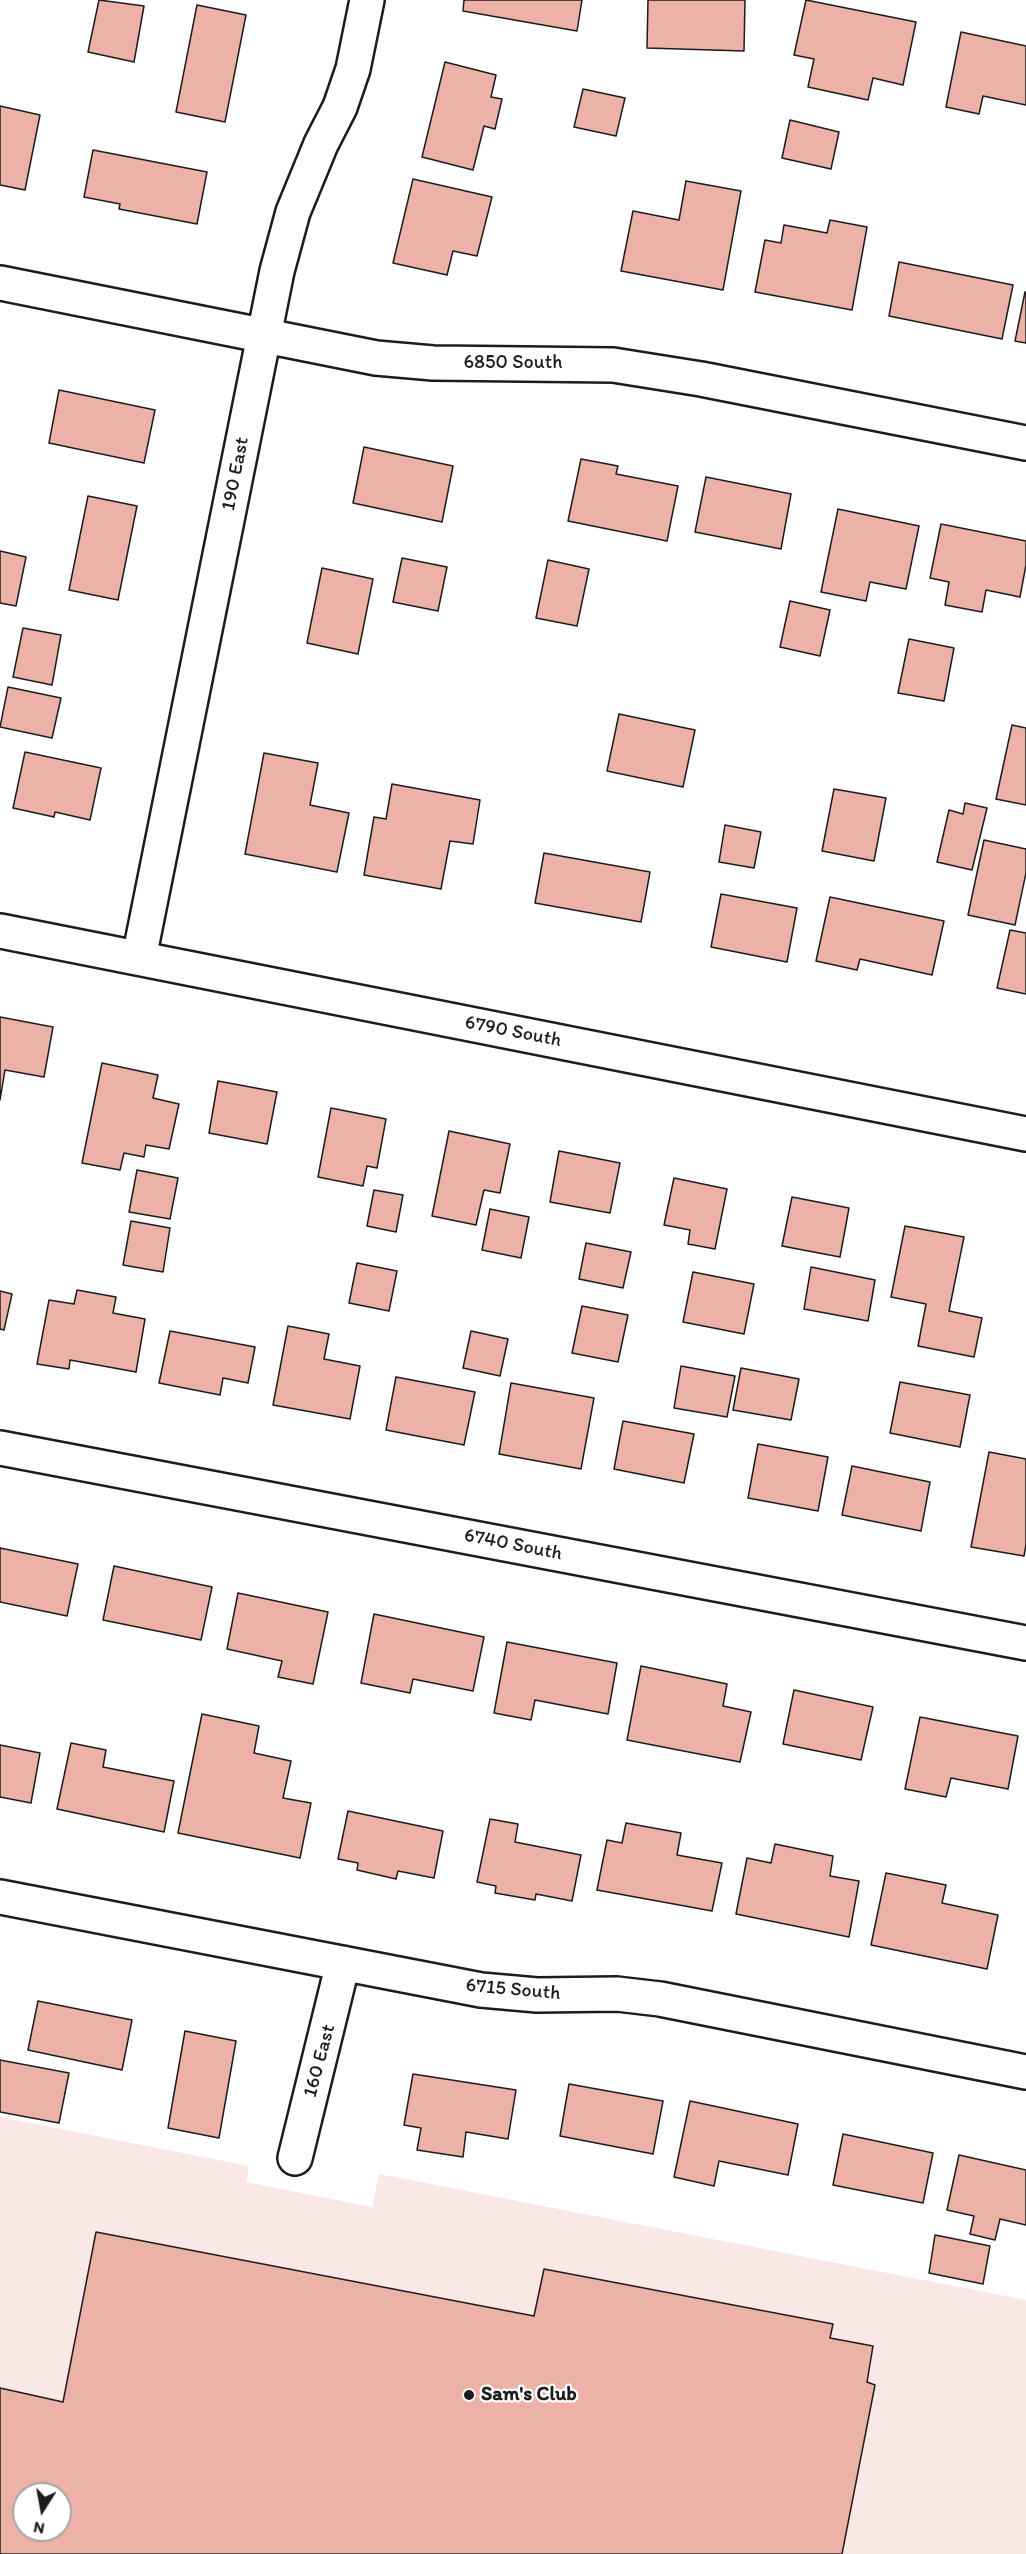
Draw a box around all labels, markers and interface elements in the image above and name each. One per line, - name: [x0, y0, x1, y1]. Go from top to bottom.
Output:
- street label: 6850 South: [464, 351, 562, 375]
- street label: 190 East: [217, 435, 255, 513]
- street label: 6790 South: [463, 1011, 563, 1053]
- street label: 6740 South: [462, 1524, 564, 1566]
- street label: 6715 South: [465, 1974, 561, 2006]
- street label: 160 East: [299, 2022, 341, 2100]
- place label: Sam's Club: [481, 2383, 577, 2407]
- marker: Sam's Club: [462, 2388, 476, 2402]
- north arrow: [12, 2482, 72, 2542]
- text: N: [32, 2518, 46, 2539]

